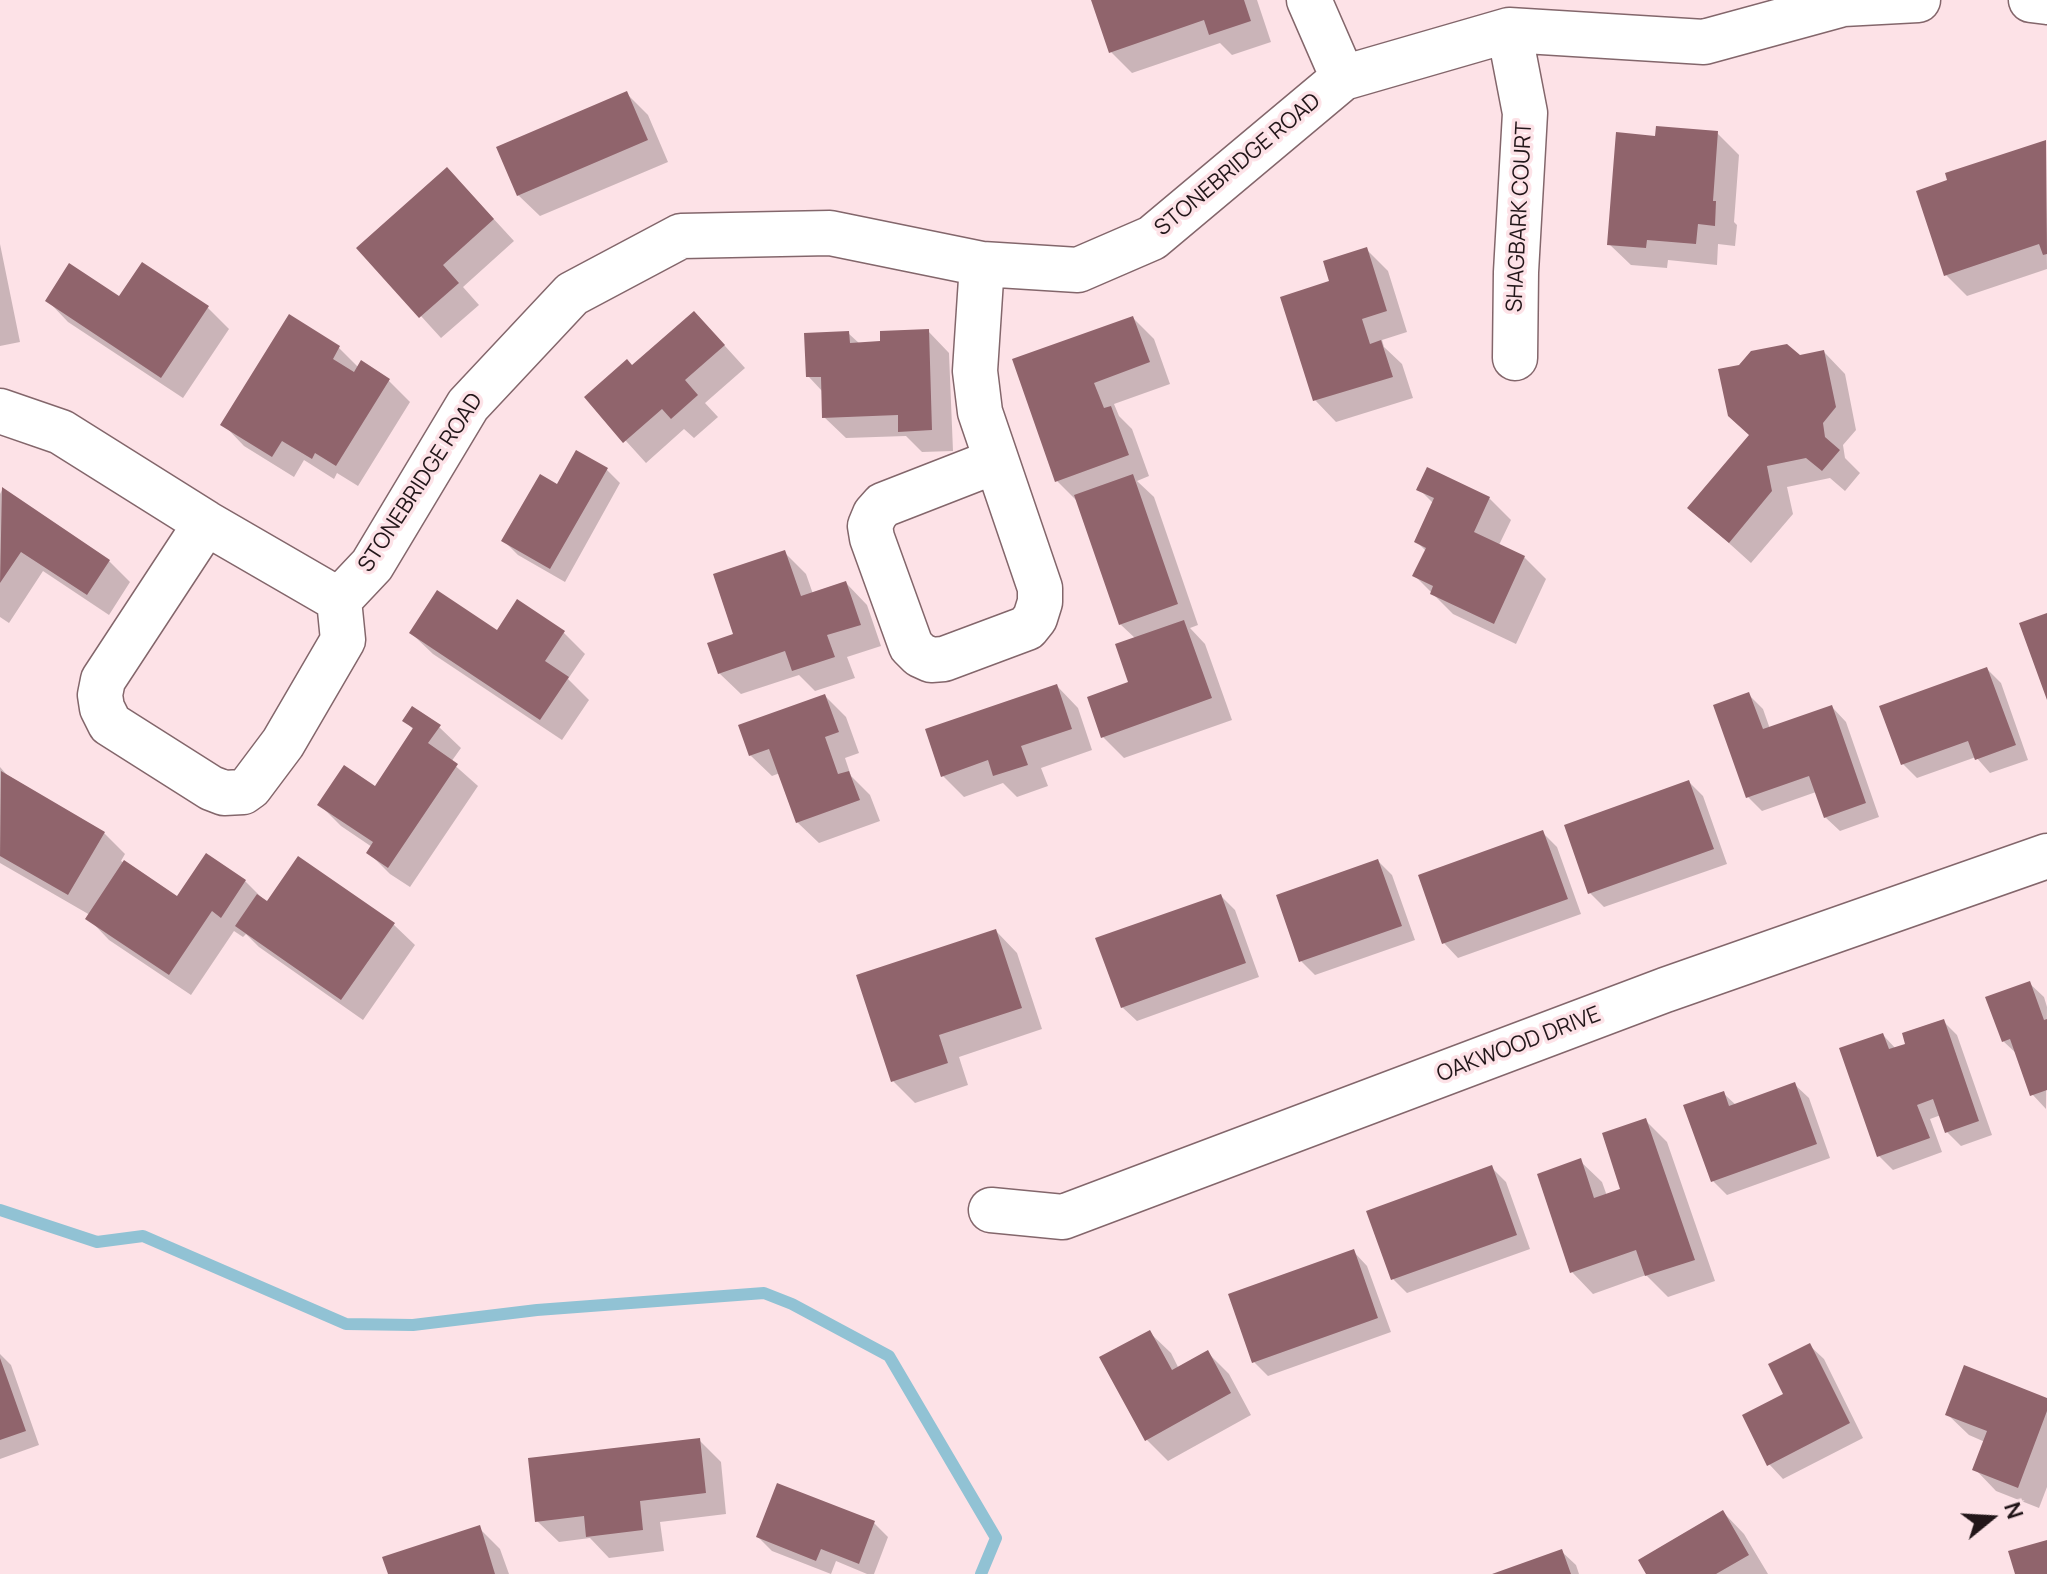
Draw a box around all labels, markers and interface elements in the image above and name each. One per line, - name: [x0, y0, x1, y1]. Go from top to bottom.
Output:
- street label: STONEBRIDGE ROAD: [1150, 88, 1326, 242]
- street label: SHAGBARK COURT: [1502, 121, 1538, 313]
- street label: STONEBRIDGE ROAD: [353, 389, 489, 577]
- street label: OAKWOOD DRIVE: [1433, 1002, 1605, 1088]
- north arrow: [1951, 1478, 2031, 1558]
- text: N: [1997, 1498, 2031, 1523]

